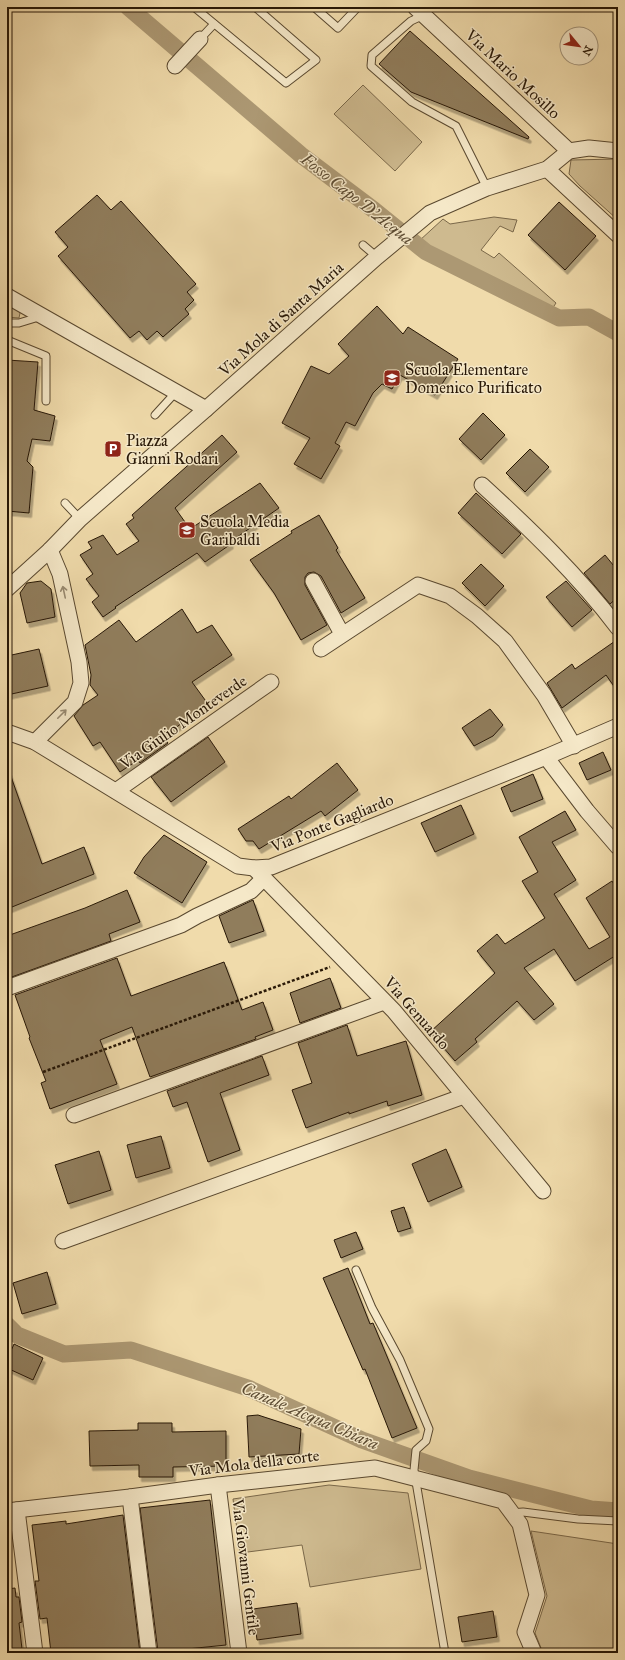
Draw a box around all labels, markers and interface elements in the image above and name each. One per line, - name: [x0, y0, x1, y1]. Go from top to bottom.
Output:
- street label: Via Mario Mosillo: [461, 25, 564, 123]
- north arrow: [559, 26, 599, 66]
- text: N: [579, 43, 595, 58]
- water label: Fosso Capo D'Acqua: [296, 148, 417, 249]
- street label: Via Mola di Santa Maria: [214, 258, 347, 381]
- place label: Scuola Elementare Domenico Purificato: [405, 360, 542, 397]
- school or university icon: Scuola Elementare Domenico Purificato: [382, 368, 402, 388]
- place label: Piazza Gianni Rodari: [126, 431, 219, 468]
- parking icon: Piazza Gianni Rodari: [103, 439, 123, 459]
- place label: Scuola Media Garibaldi: [200, 512, 290, 549]
- school or university icon: Scuola Media Garibaldi: [177, 520, 197, 540]
- one-way arrow: [60, 586, 68, 599]
- street label: Via Giulio Monteverde: [115, 671, 250, 774]
- one-way arrow: [57, 709, 67, 719]
- street label: Via Ponte Gagliardo: [267, 790, 396, 858]
- street label: Via Genuardo: [380, 972, 454, 1053]
- water label: Canale Acqua Chiara: [238, 1378, 382, 1454]
- street label: Via Mola della corte: [187, 1446, 321, 1481]
- street label: Via Giovanni Gentile: [228, 1497, 264, 1637]

